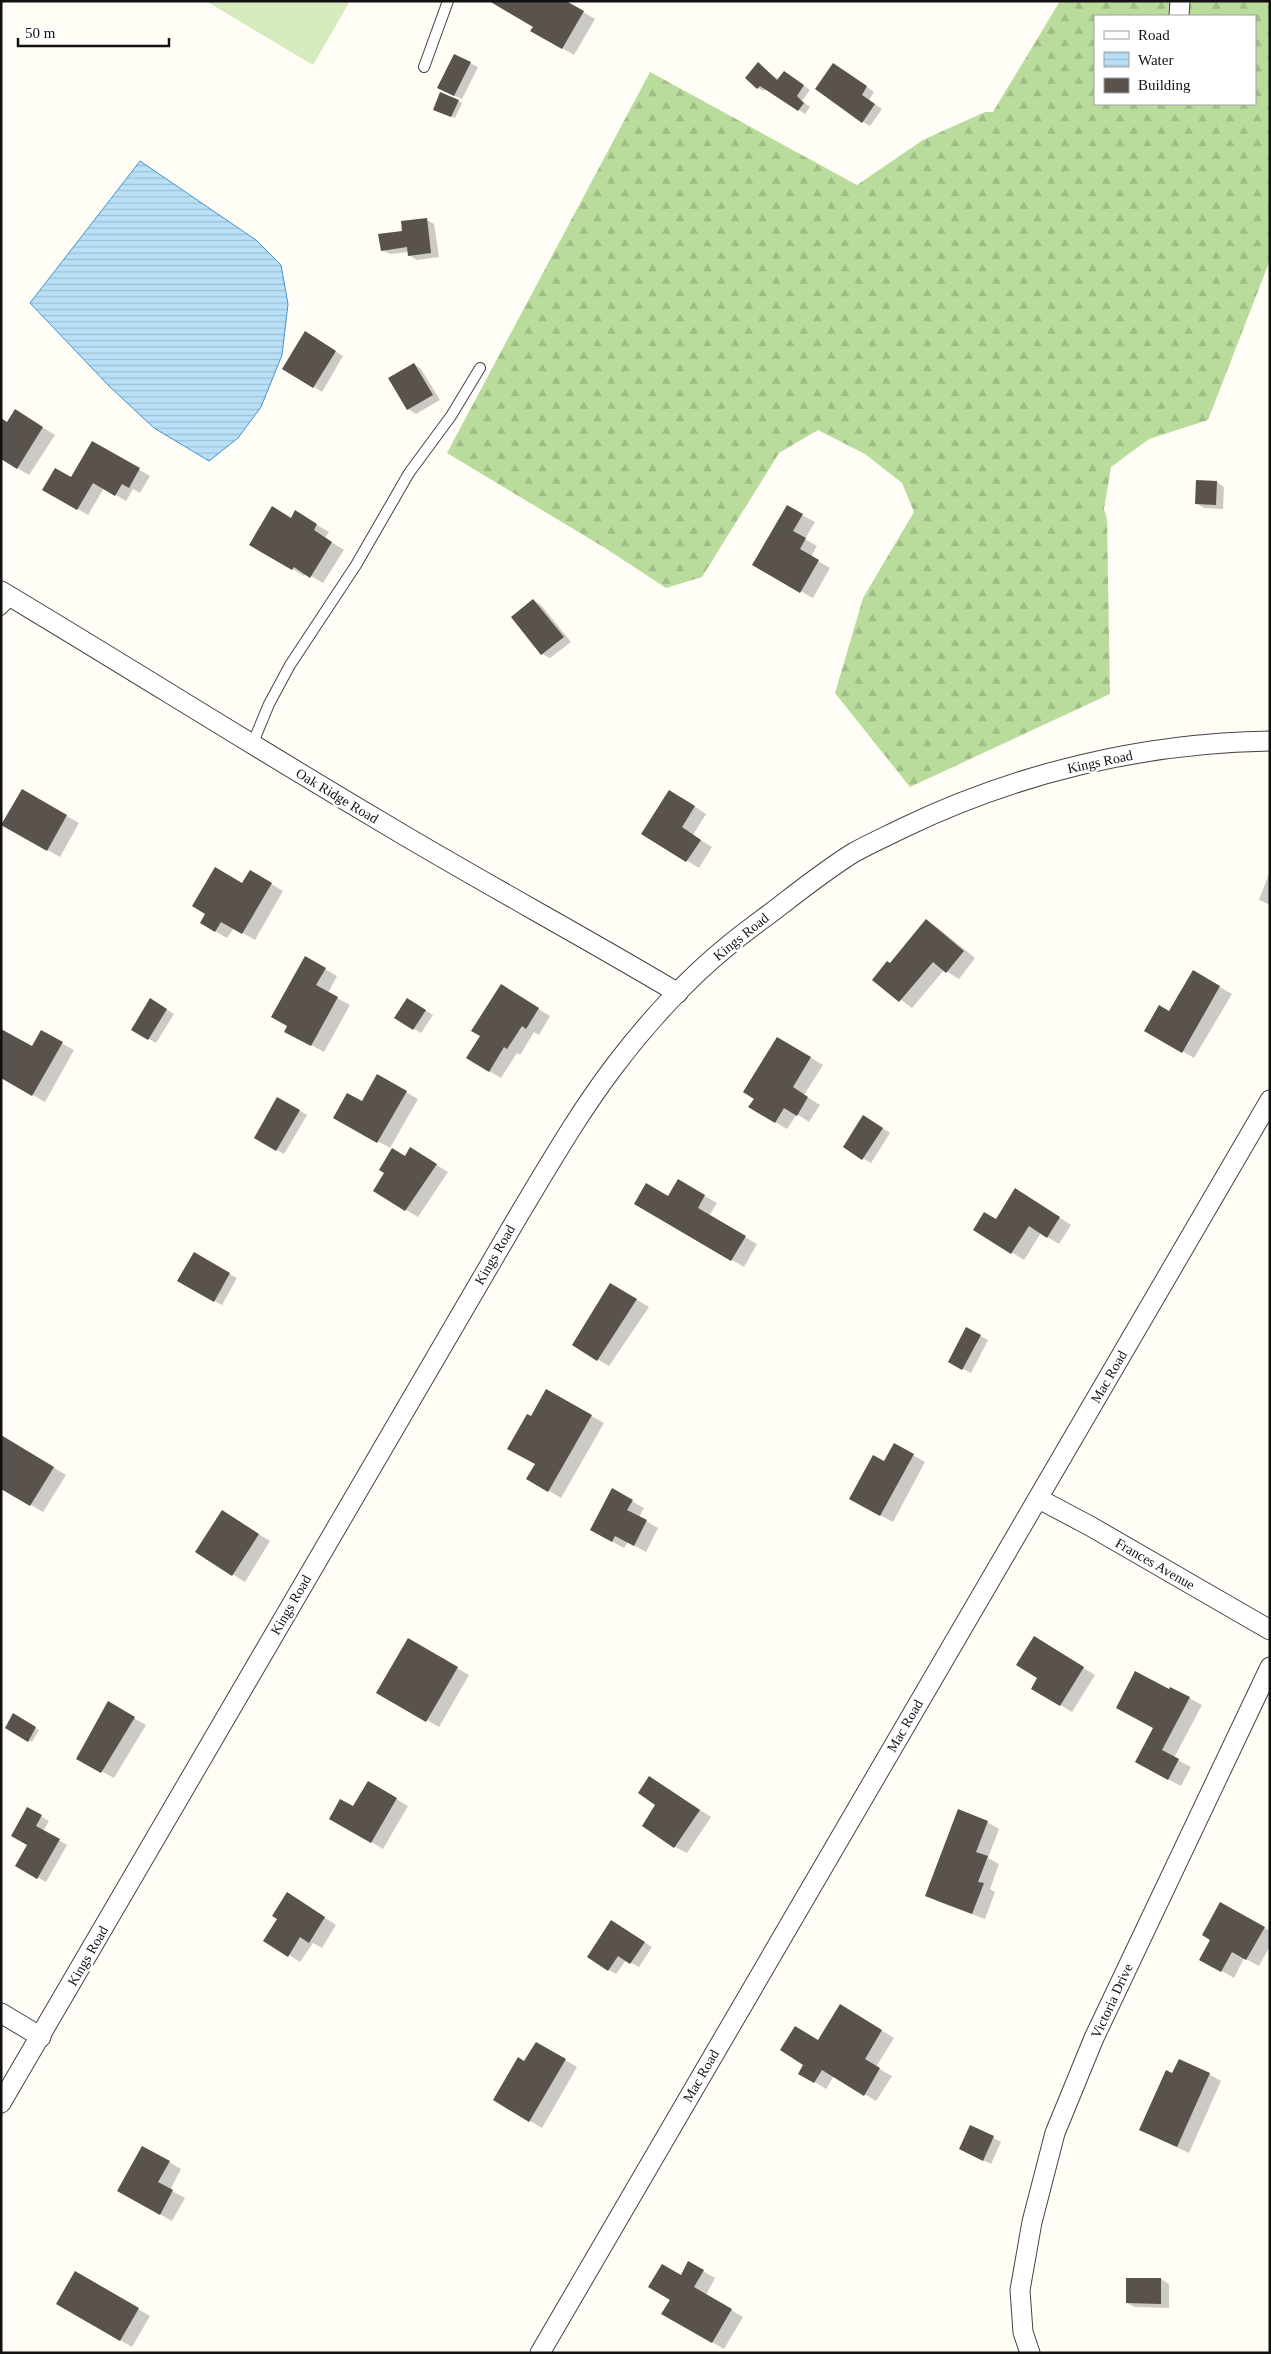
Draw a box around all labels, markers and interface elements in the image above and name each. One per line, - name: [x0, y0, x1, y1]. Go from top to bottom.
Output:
- scale bar: [18, 15, 169, 47]
- legend: [1094, 15, 1256, 105]
- text: 50 m: [25, 25, 56, 41]
- text: Road: [1138, 27, 1170, 43]
- text: Water: [1138, 52, 1173, 68]
- text: Building: [1138, 77, 1191, 93]
- street label: Kings Road: [1066, 748, 1134, 776]
- street label: Oak Ridge Road: [293, 766, 381, 826]
- street label: Kings Road: [710, 910, 772, 964]
- street label: Kings Road: [472, 1222, 518, 1288]
- street label: Mac Road: [1088, 1348, 1130, 1406]
- street label: Frances Avenue: [1113, 1535, 1197, 1593]
- street label: Kings Road: [268, 1572, 314, 1638]
- street label: Mac Road: [884, 1697, 926, 1755]
- street label: Kings Road: [65, 1923, 111, 1989]
- street label: Victoria Drive: [1088, 1961, 1136, 2041]
- street label: Mac Road: [680, 2047, 722, 2105]

